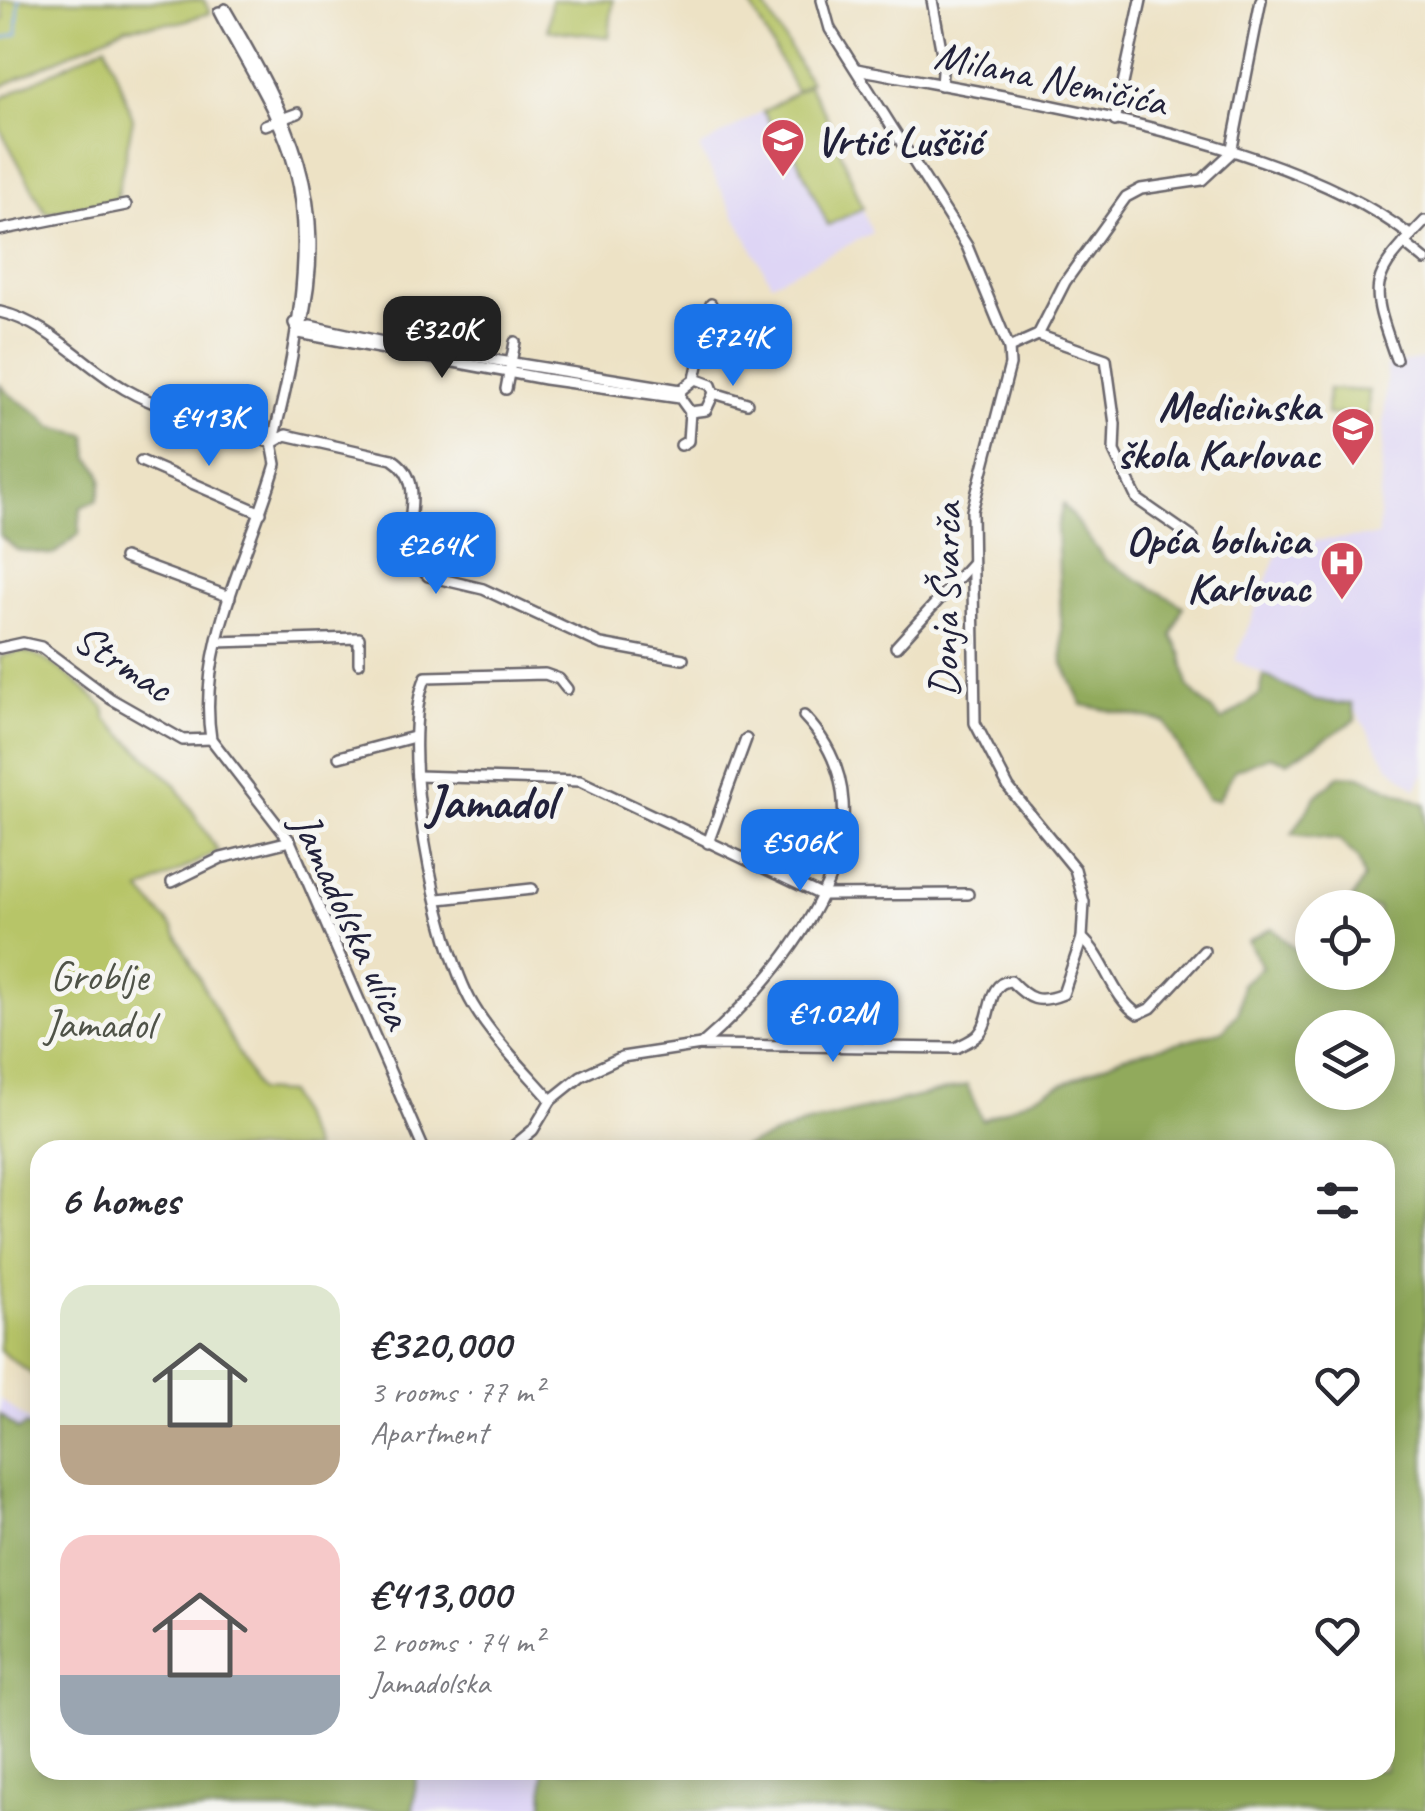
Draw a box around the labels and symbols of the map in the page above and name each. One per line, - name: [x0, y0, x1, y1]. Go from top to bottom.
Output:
- street label: Milana Nemičića: [930, 28, 1174, 129]
- place label: Vrtić Luščić: [816, 115, 988, 168]
- school or university icon: Vrtić Luščić: [760, 117, 806, 178]
- pin: €320K: [372, 296, 512, 381]
- pin: €724K: [663, 304, 803, 389]
- place label: Medicinska škola Karlovac: [1117, 380, 1323, 481]
- pin: €413K: [139, 384, 279, 469]
- school or university icon: Medicinska škola Karlovac: [1330, 406, 1376, 467]
- street label: Donja Švarča: [917, 500, 974, 698]
- pin: €264K: [366, 512, 506, 597]
- place label: Opća bolnica Karlovac: [1126, 514, 1313, 615]
- hospital icon: Opća bolnica Karlovac: [1319, 540, 1365, 601]
- street label: Strmac: [64, 612, 184, 716]
- district label: Jamadol: [424, 772, 564, 832]
- street label: Jamadolska ulica: [278, 803, 426, 1039]
- pin: €506K: [730, 809, 870, 894]
- park label: Groblje Jamadol: [42, 950, 161, 1051]
- pin: €1.02M: [752, 980, 914, 1065]

